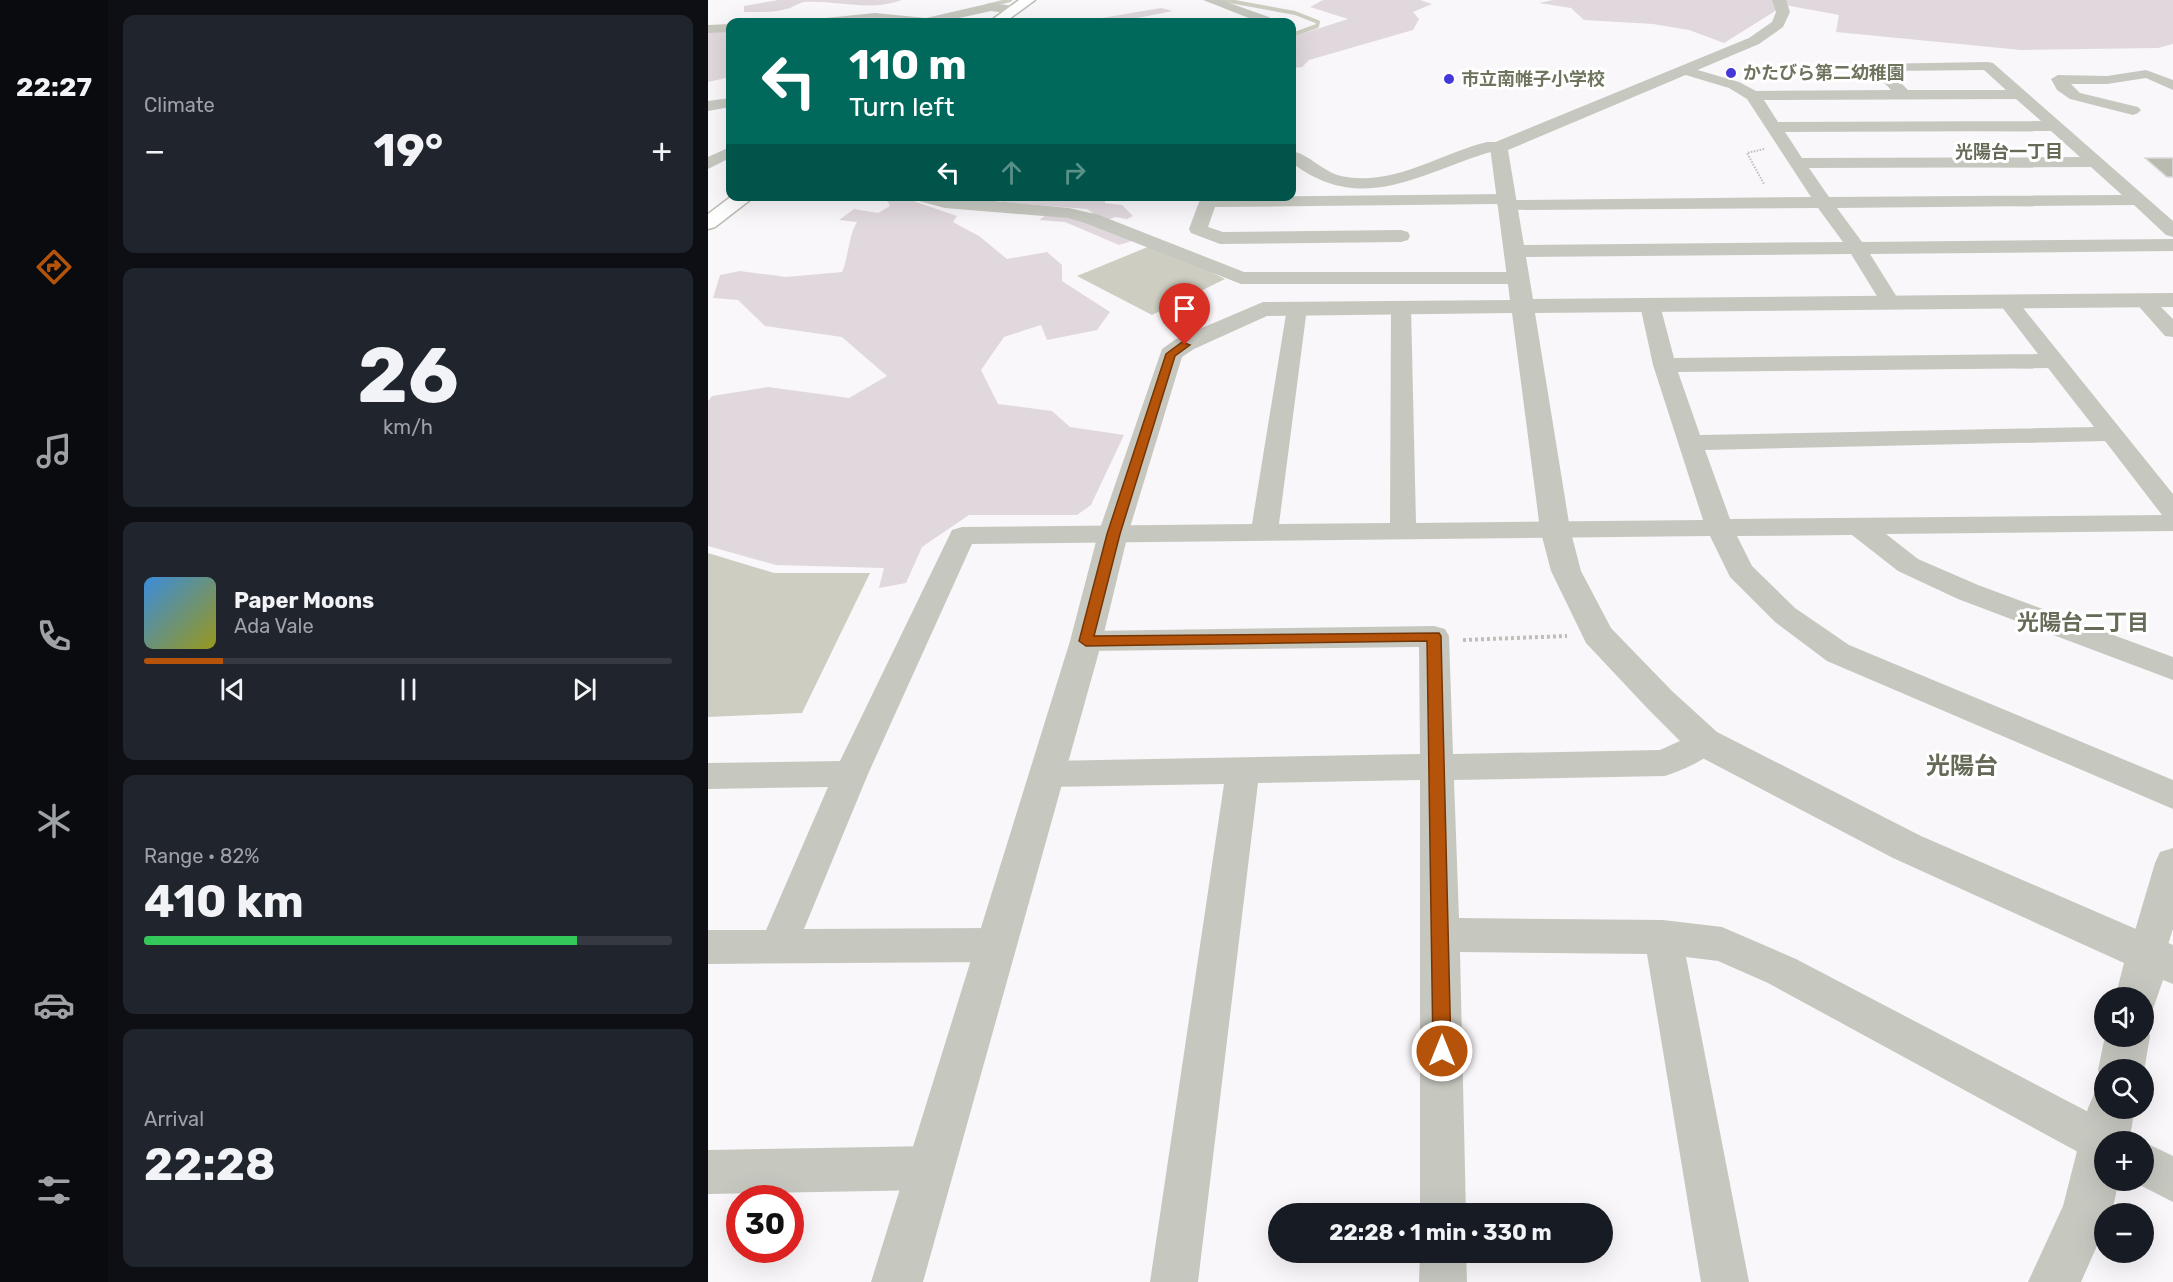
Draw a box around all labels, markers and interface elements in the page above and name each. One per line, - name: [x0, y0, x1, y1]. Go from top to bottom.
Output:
- text: 110 m: [849, 40, 967, 90]
- icon: left: [750, 42, 828, 120]
- place label: かたびら第二幼稚園: [1743, 62, 1905, 84]
- marker: かたびら第二幼稚園: [1724, 66, 1738, 80]
- place label: 市立南帷子小学校: [1461, 68, 1605, 90]
- text: 22:27: [16, 71, 92, 103]
- marker: 市立南帷子小学校: [1442, 72, 1456, 86]
- text: Turn left: [849, 91, 954, 123]
- text: Climate: [144, 93, 215, 117]
- text: 19°: [374, 124, 443, 177]
- text: −: [144, 131, 165, 170]
- text: +: [651, 131, 672, 170]
- district label: 光陽台一丁目: [1955, 141, 2063, 163]
- icon: left: [932, 156, 965, 189]
- icon: ahead: [995, 156, 1028, 189]
- icon: right: [1058, 156, 1091, 189]
- icon: directions: [33, 246, 75, 288]
- pin: [1159, 283, 1210, 345]
- icon: arrive: [1168, 292, 1201, 325]
- text: 26: [357, 329, 459, 422]
- text: km/h: [383, 415, 433, 439]
- icon: music: [33, 430, 75, 472]
- text: Paper Moons: [234, 587, 374, 614]
- district label: 光陽台二丁目: [2017, 609, 2149, 636]
- text: Ada Vale: [234, 614, 314, 638]
- icon: phone: [33, 615, 75, 657]
- icon: previous: [216, 673, 249, 706]
- icon: pause: [392, 673, 425, 706]
- icon: next: [568, 673, 601, 706]
- district label: 光陽台: [1926, 752, 1998, 780]
- icon: climate: [33, 800, 75, 842]
- text: Range · 82%: [144, 844, 259, 868]
- text: 410 km: [144, 875, 304, 928]
- icon: car: [33, 984, 75, 1026]
- map controls: [2094, 987, 2154, 1263]
- button: sound: [2094, 987, 2154, 1047]
- position arrow: [1410, 1019, 1474, 1083]
- button: search: [2094, 1059, 2154, 1119]
- text: Arrival: [144, 1107, 204, 1131]
- button: +: [2094, 1131, 2154, 1191]
- text: 22:28: [144, 1138, 275, 1191]
- icon: filters: [33, 1169, 75, 1211]
- speed limit sign: 30: [726, 1185, 804, 1263]
- button: −: [2094, 1203, 2154, 1263]
- text: 22:28 · 1 min · 330 m: [1329, 1219, 1552, 1246]

